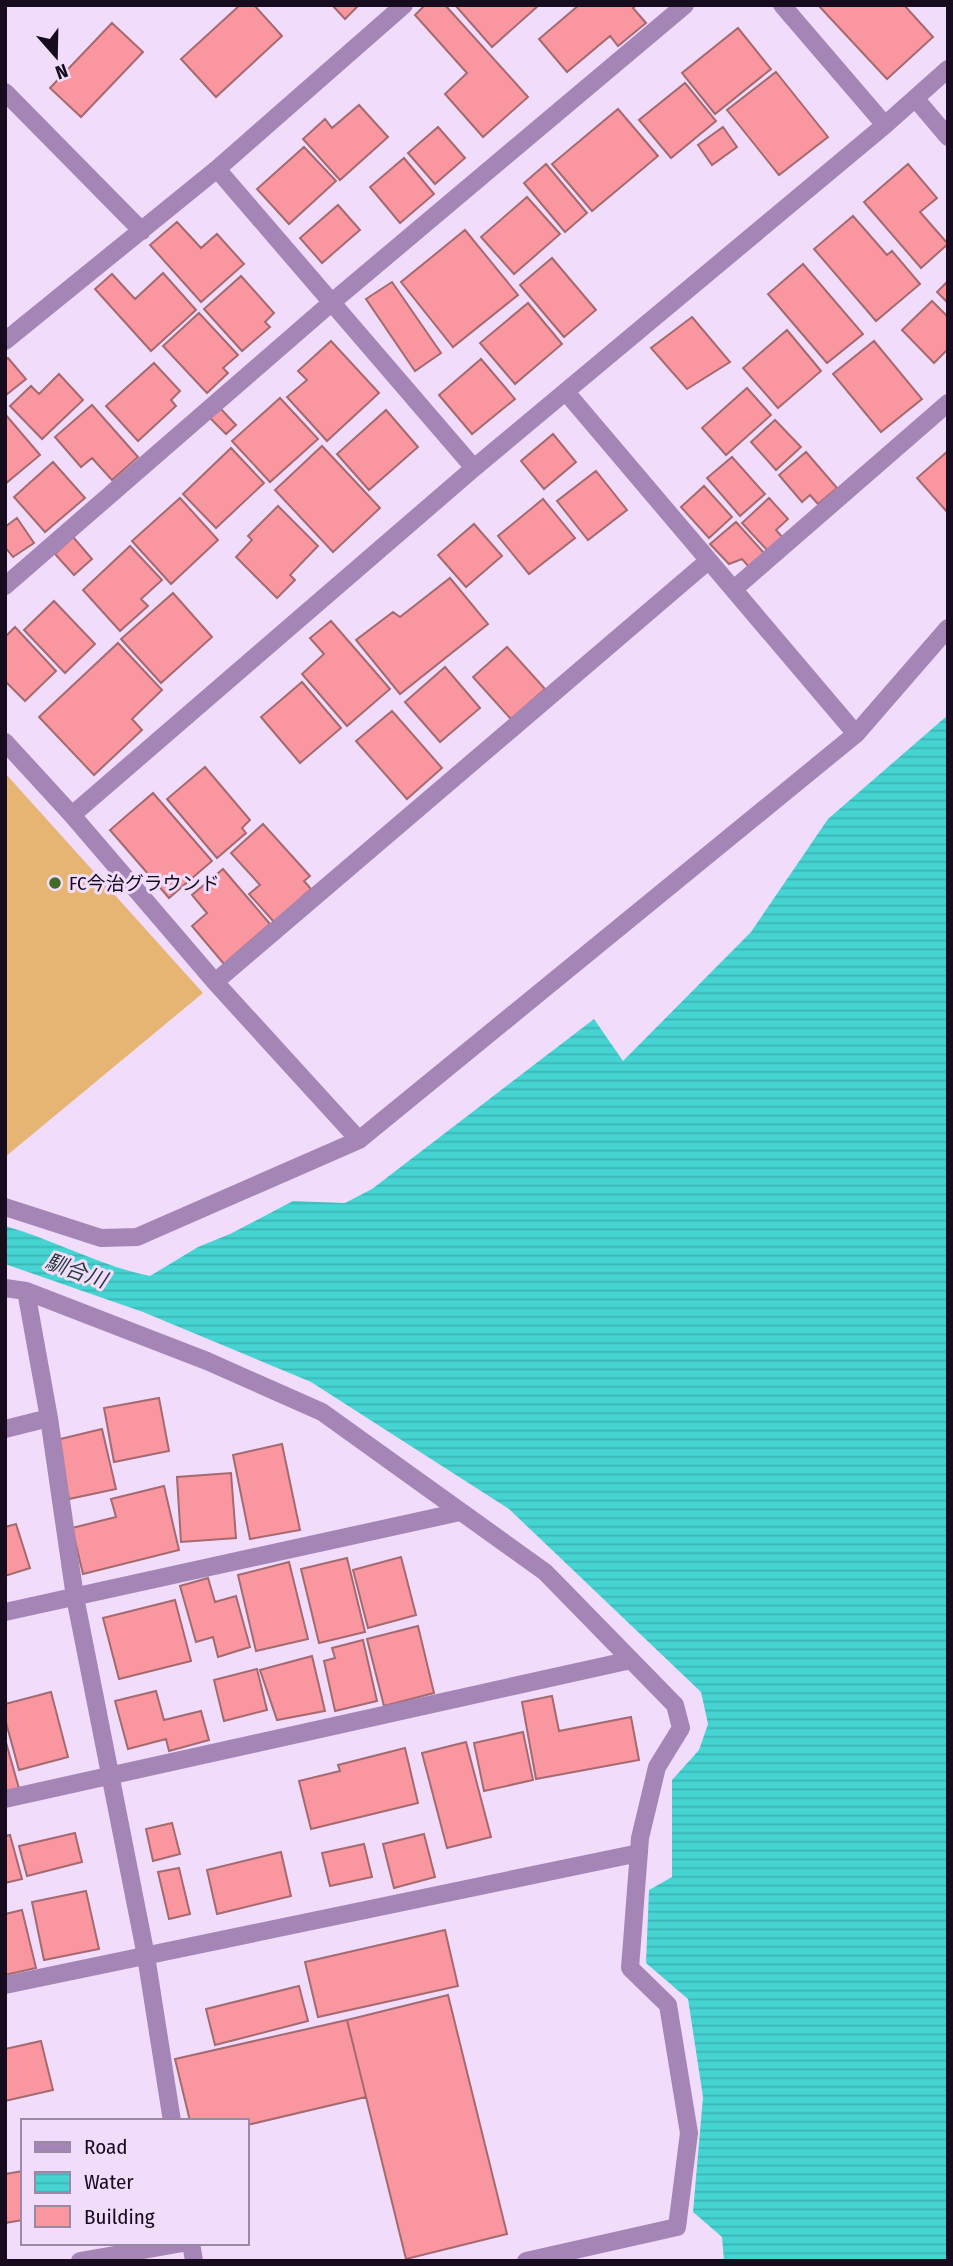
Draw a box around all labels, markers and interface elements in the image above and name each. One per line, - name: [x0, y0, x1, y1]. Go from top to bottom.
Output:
- north arrow: [21, 21, 91, 91]
- text: N: [52, 59, 71, 84]
- place label: FC今治グラウンド: [69, 872, 220, 895]
- marker: FC今治グラウンド: [47, 875, 63, 891]
- water label: 馴合川: [42, 1248, 112, 1294]
- legend: [21, 2119, 248, 2245]
- text: Road: [84, 2134, 128, 2160]
- text: Water: [84, 2169, 134, 2195]
- text: Building: [84, 2204, 155, 2230]

